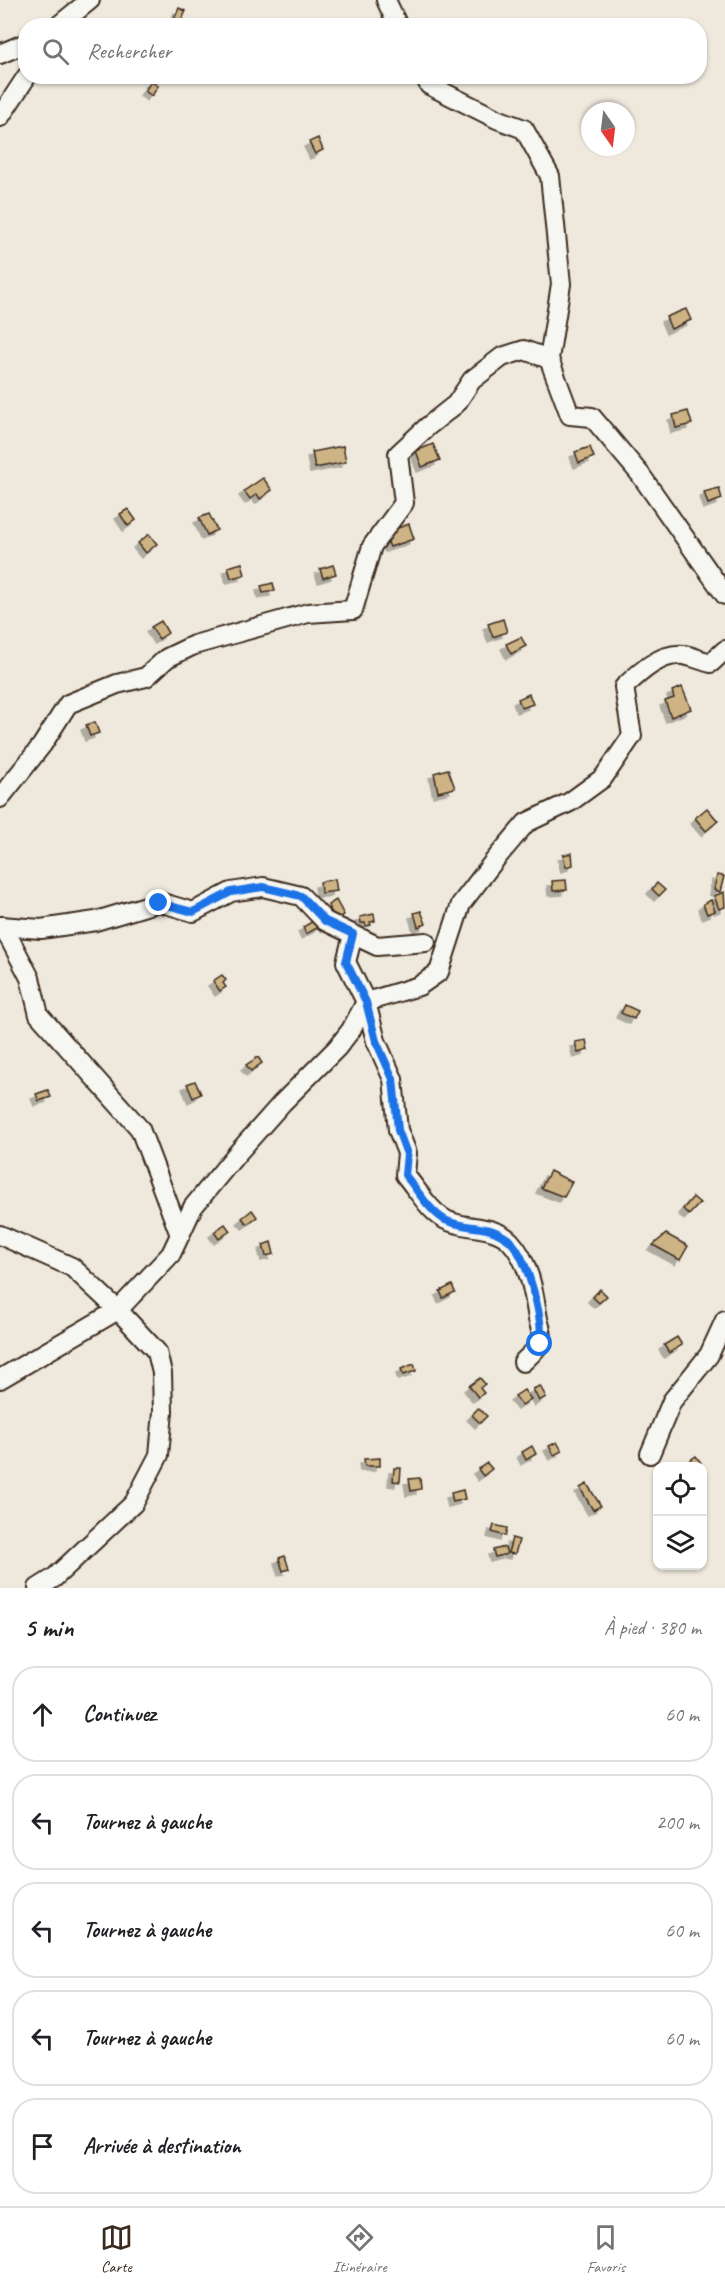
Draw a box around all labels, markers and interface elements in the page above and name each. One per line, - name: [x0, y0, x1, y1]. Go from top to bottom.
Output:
- search box: [18, 18, 707, 84]
- icon: search: [39, 35, 72, 68]
- text: Rechercher: [87, 37, 171, 65]
- north arrow: [581, 102, 635, 156]
- route end: [145, 889, 171, 915]
- route start: [526, 1330, 552, 1356]
- map controls: [653, 1462, 707, 1570]
- button: locate: [653, 1462, 707, 1516]
- button: layers: [653, 1516, 707, 1570]
- text: 5 min: [24, 1611, 73, 1644]
- text: À pied · 380 m: [604, 1615, 701, 1640]
- icon: ahead: [26, 1698, 59, 1731]
- text: Continuez: [83, 1700, 156, 1728]
- text: 60 m: [665, 1702, 699, 1727]
- icon: left: [26, 1806, 59, 1839]
- text: Tournez à gauche: [83, 1808, 211, 1836]
- text: 200 m: [656, 1810, 699, 1835]
- icon: left: [26, 1914, 59, 1947]
- text: Tournez à gauche: [83, 1916, 211, 1944]
- text: 60 m: [665, 1918, 699, 1943]
- icon: left: [26, 2022, 59, 2055]
- text: Tournez à gauche: [83, 2024, 211, 2052]
- text: 60 m: [665, 2026, 699, 2051]
- icon: arrive: [26, 2130, 59, 2163]
- text: Arrivée à destination: [83, 2132, 241, 2160]
- tab: Carte: [100, 2221, 133, 2277]
- tab: Itinéraire: [333, 2221, 387, 2277]
- tab: Favoris: [586, 2221, 625, 2277]

